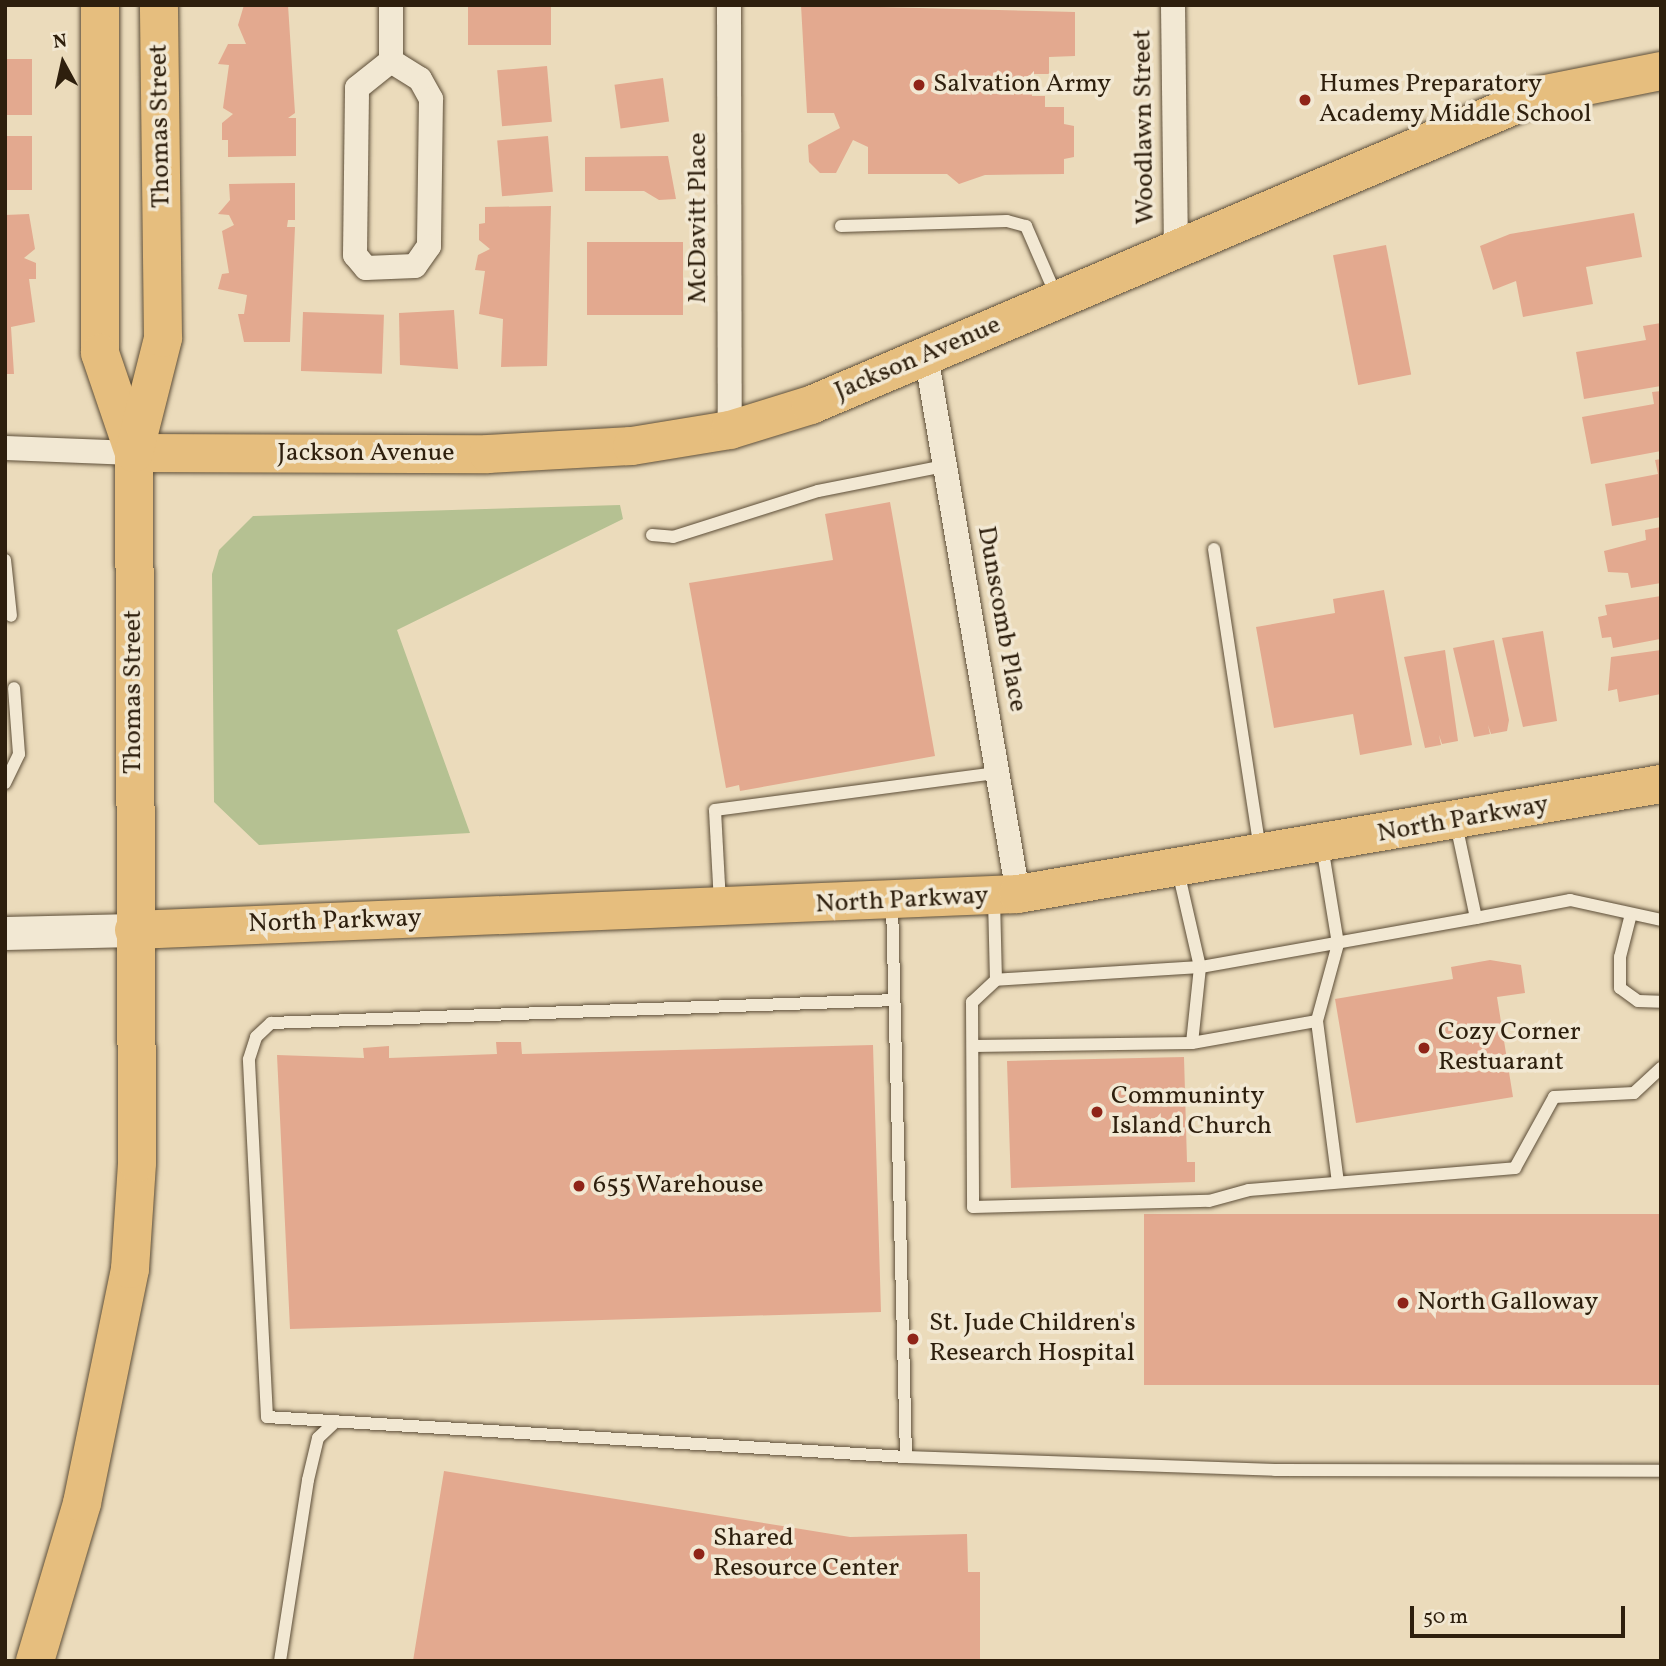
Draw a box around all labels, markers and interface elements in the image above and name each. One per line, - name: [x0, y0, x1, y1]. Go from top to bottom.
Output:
- north arrow: [28, 28, 98, 98]
- text: N: [51, 28, 69, 56]
- street label: Woodlawn Street: [1128, 29, 1162, 225]
- street label: Thomas Street: [144, 44, 178, 208]
- place label: Salvation Army: [933, 69, 1111, 101]
- place label: Humes Preparatory Academy Middle School: [1319, 69, 1592, 130]
- marker: Salvation Army: [911, 77, 927, 93]
- marker: Humes Preparatory Academy Middle School: [1297, 92, 1313, 108]
- street label: McDavitt Place: [683, 133, 715, 303]
- street label: Jackson Avenue: [830, 310, 1006, 408]
- street label: Jackson Avenue: [277, 438, 455, 470]
- street label: Dunscomb Place: [969, 524, 1033, 714]
- street label: Thomas Street: [118, 610, 150, 774]
- street label: North Parkway: [1375, 790, 1551, 850]
- street label: North Parkway: [815, 881, 989, 921]
- street label: North Parkway: [248, 903, 422, 941]
- place label: Cozy Corner Restuarant: [1438, 1017, 1582, 1078]
- marker: Cozy Corner Restuarant: [1416, 1040, 1432, 1056]
- place label: Communinty Island Church: [1111, 1081, 1272, 1142]
- marker: Communinty Island Church: [1089, 1104, 1105, 1120]
- place label: 655 Warehouse: [593, 1170, 764, 1202]
- marker: 655 Warehouse: [571, 1178, 587, 1194]
- place label: North Galloway: [1417, 1287, 1598, 1319]
- marker: North Galloway: [1395, 1295, 1411, 1311]
- place label: St. Jude Children's Research Hospital: [929, 1308, 1136, 1370]
- marker: St. Jude Children's Research Hospital: [903, 1329, 923, 1349]
- place label: Shared Resource Center: [713, 1523, 899, 1584]
- marker: Shared Resource Center: [691, 1546, 707, 1562]
- scale bar: [1414, 1592, 1629, 1636]
- text: 50 m: [1423, 1603, 1468, 1632]

